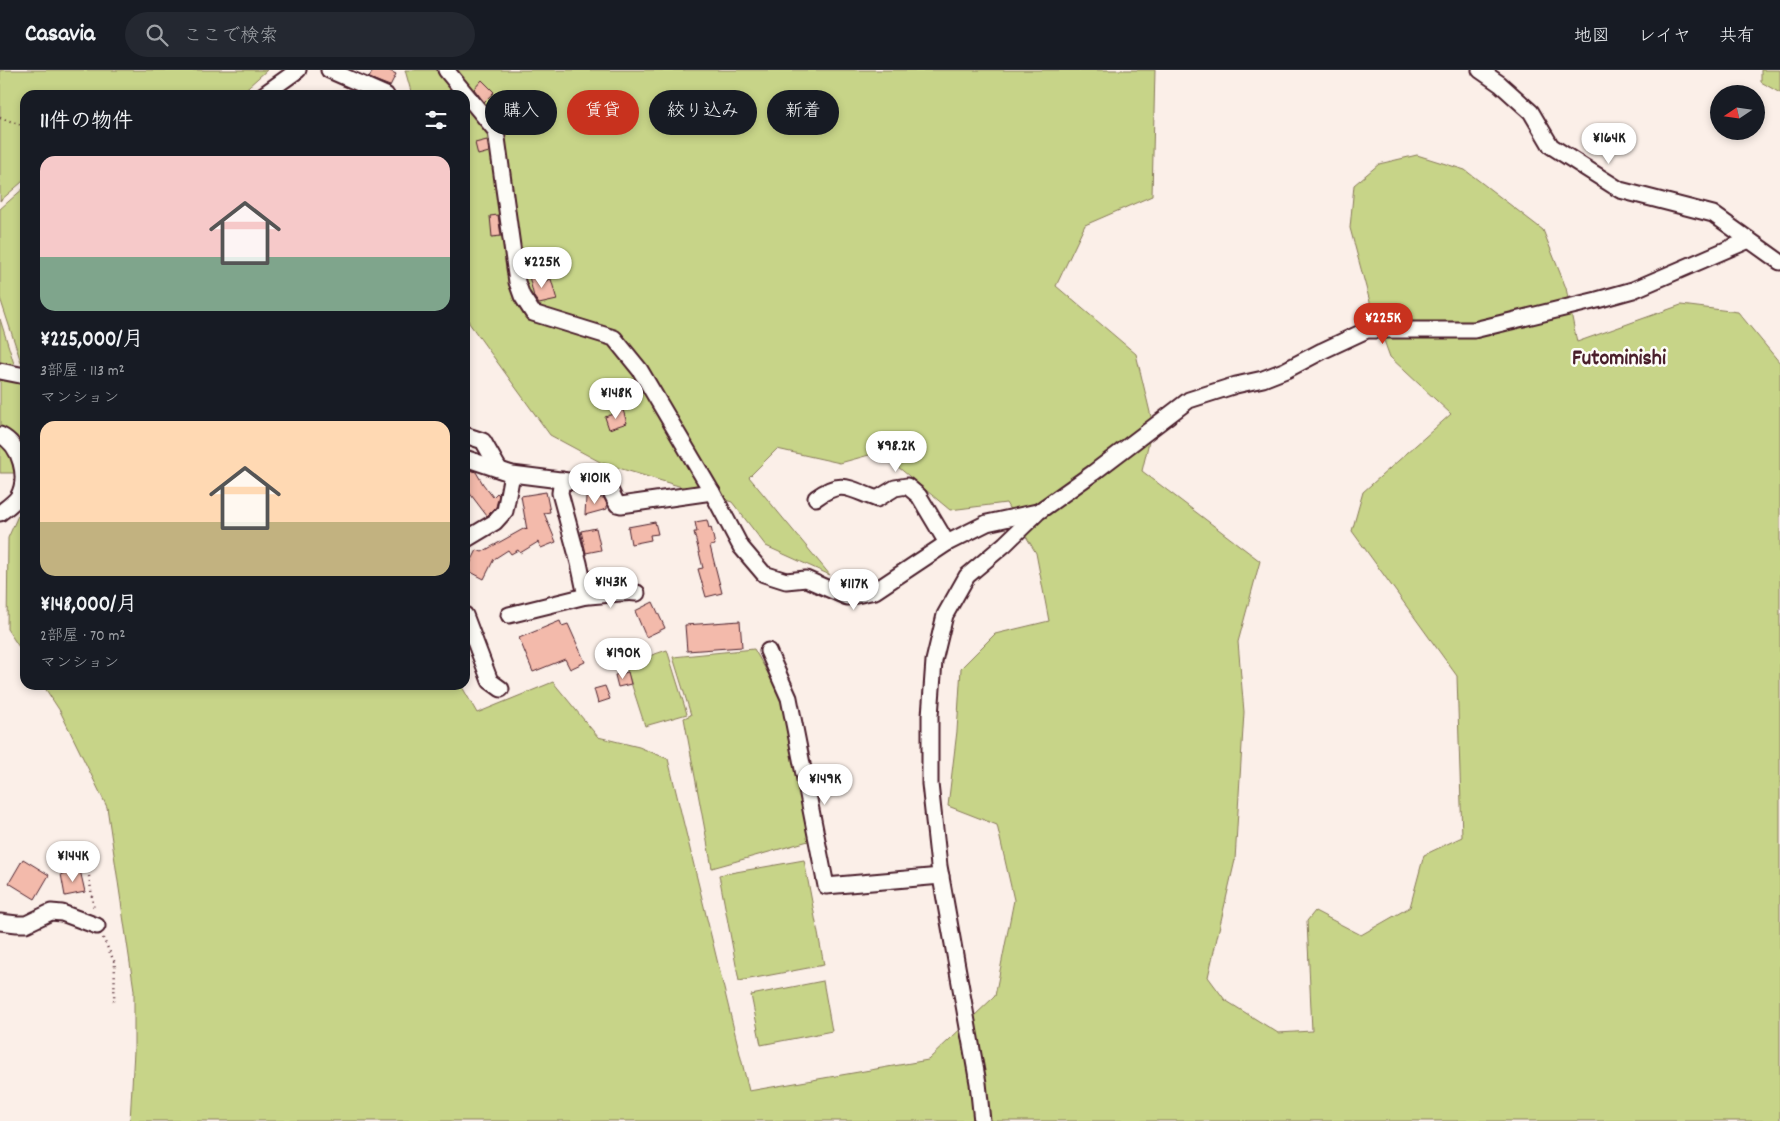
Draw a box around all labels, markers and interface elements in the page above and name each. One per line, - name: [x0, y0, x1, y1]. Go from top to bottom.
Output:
- search box: [125, 12, 475, 57]
- text: Casavia: [25, 18, 95, 52]
- icon: search: [143, 21, 171, 49]
- text: ここで検索: [183, 24, 278, 51]
- text: 地図: [1574, 25, 1610, 50]
- text: レイヤ: [1638, 25, 1691, 50]
- text: 共有: [1719, 25, 1755, 50]
- north arrow: [1710, 85, 1765, 140]
- map controls: [1710, 85, 1765, 140]
- chip: 購入: [485, 90, 557, 135]
- chip: 賃貸: [567, 90, 639, 135]
- chip: 絞り込み: [649, 90, 757, 135]
- chip: 新着: [767, 90, 839, 135]
- icon: filters: [422, 106, 450, 134]
- text: 11件の物件: [40, 108, 133, 138]
- pin: ¥164K: [1574, 122, 1644, 165]
- text: ¥164K: [1592, 127, 1626, 150]
- icon: home: [200, 188, 290, 278]
- pin: ¥225K: [507, 246, 577, 289]
- text: ¥225K: [524, 251, 560, 274]
- pin: ¥225K: [1348, 302, 1418, 345]
- text: ¥225K: [1365, 307, 1401, 330]
- text: ¥225,000/月: [40, 326, 144, 356]
- district label: Futominishi: [1572, 344, 1666, 375]
- text: 3部屋 · 113 m²: [40, 360, 125, 383]
- pin: ¥148K: [581, 378, 651, 420]
- text: ¥148K: [600, 382, 632, 405]
- text: マンション: [40, 387, 119, 410]
- pin: ¥98.2K: [855, 430, 937, 473]
- text: ¥98.2K: [877, 435, 915, 458]
- icon: home: [200, 453, 290, 543]
- pin: ¥101K: [560, 462, 630, 505]
- text: ¥101K: [580, 467, 610, 490]
- pin: ¥143K: [576, 566, 646, 609]
- pin: ¥117K: [819, 568, 889, 611]
- text: ¥143K: [595, 571, 627, 594]
- text: ¥117K: [840, 573, 868, 596]
- text: ¥148,000/月: [40, 591, 137, 621]
- text: 2部屋 · 70 m²: [40, 625, 125, 648]
- pin: ¥190K: [588, 638, 658, 680]
- text: ¥190K: [606, 642, 640, 665]
- text: マンション: [40, 652, 119, 675]
- pin: ¥149K: [790, 764, 860, 806]
- text: ¥149K: [809, 768, 841, 791]
- pin: ¥144K: [38, 840, 108, 883]
- text: ¥144K: [57, 845, 89, 868]

